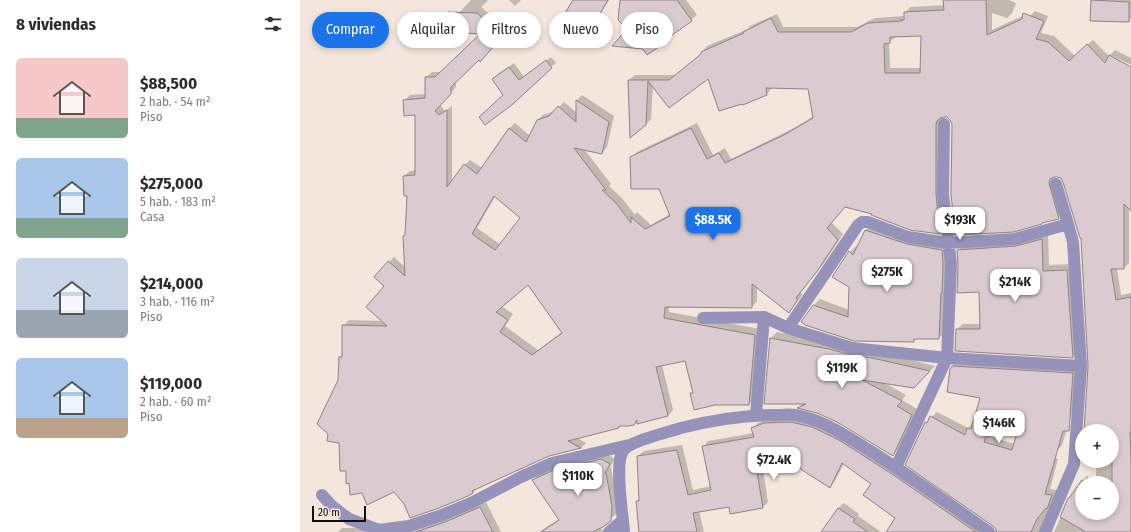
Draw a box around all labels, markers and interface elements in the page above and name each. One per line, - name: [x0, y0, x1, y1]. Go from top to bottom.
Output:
- chip: Comprar: [312, 12, 389, 48]
- chip: Alquilar: [397, 12, 469, 48]
- chip: Filtros: [477, 12, 541, 48]
- chip: Nuevo: [549, 12, 613, 48]
- chip: Piso: [621, 12, 673, 48]
- icon: filters: [262, 13, 284, 35]
- text: 8 viviendas: [16, 14, 96, 35]
- text: $88,500: [140, 73, 197, 94]
- icon: home: [48, 74, 96, 122]
- text: 2 hab. · 54 m²: [140, 94, 210, 109]
- text: Piso: [140, 109, 162, 124]
- text: $275,000: [140, 173, 203, 194]
- icon: home: [48, 174, 96, 222]
- text: 5 hab. · 183 m²: [140, 194, 216, 209]
- pin: $88.5K: [680, 207, 746, 241]
- pin: $193K: [932, 207, 988, 241]
- text: Casa: [140, 209, 165, 224]
- text: $88.5K: [694, 212, 732, 227]
- text: $193K: [944, 212, 976, 227]
- pin: $275K: [859, 259, 915, 293]
- text: $275K: [871, 264, 903, 279]
- pin: $214K: [987, 269, 1043, 303]
- text: $214,000: [140, 273, 203, 294]
- icon: home: [48, 274, 96, 322]
- text: $214K: [999, 274, 1031, 289]
- text: 3 hab. · 116 m²: [140, 294, 215, 309]
- text: Piso: [140, 309, 162, 324]
- pin: $119K: [814, 355, 870, 389]
- text: $119K: [826, 360, 858, 375]
- text: $119,000: [140, 373, 202, 394]
- icon: home: [48, 374, 96, 422]
- text: 2 hab. · 60 m²: [140, 394, 211, 409]
- text: Piso: [140, 409, 162, 424]
- pin: $146K: [971, 410, 1027, 444]
- text: $146K: [983, 415, 1015, 430]
- map controls: [1075, 424, 1119, 520]
- button: +: [1075, 424, 1119, 468]
- pin: $72.4K: [741, 447, 807, 481]
- text: $72.4K: [757, 452, 791, 467]
- pin: $110K: [550, 463, 606, 497]
- text: $110K: [562, 468, 594, 483]
- button: −: [1075, 476, 1119, 520]
- scale bar: [312, 504, 366, 523]
- text: 20 m: [318, 506, 340, 519]

